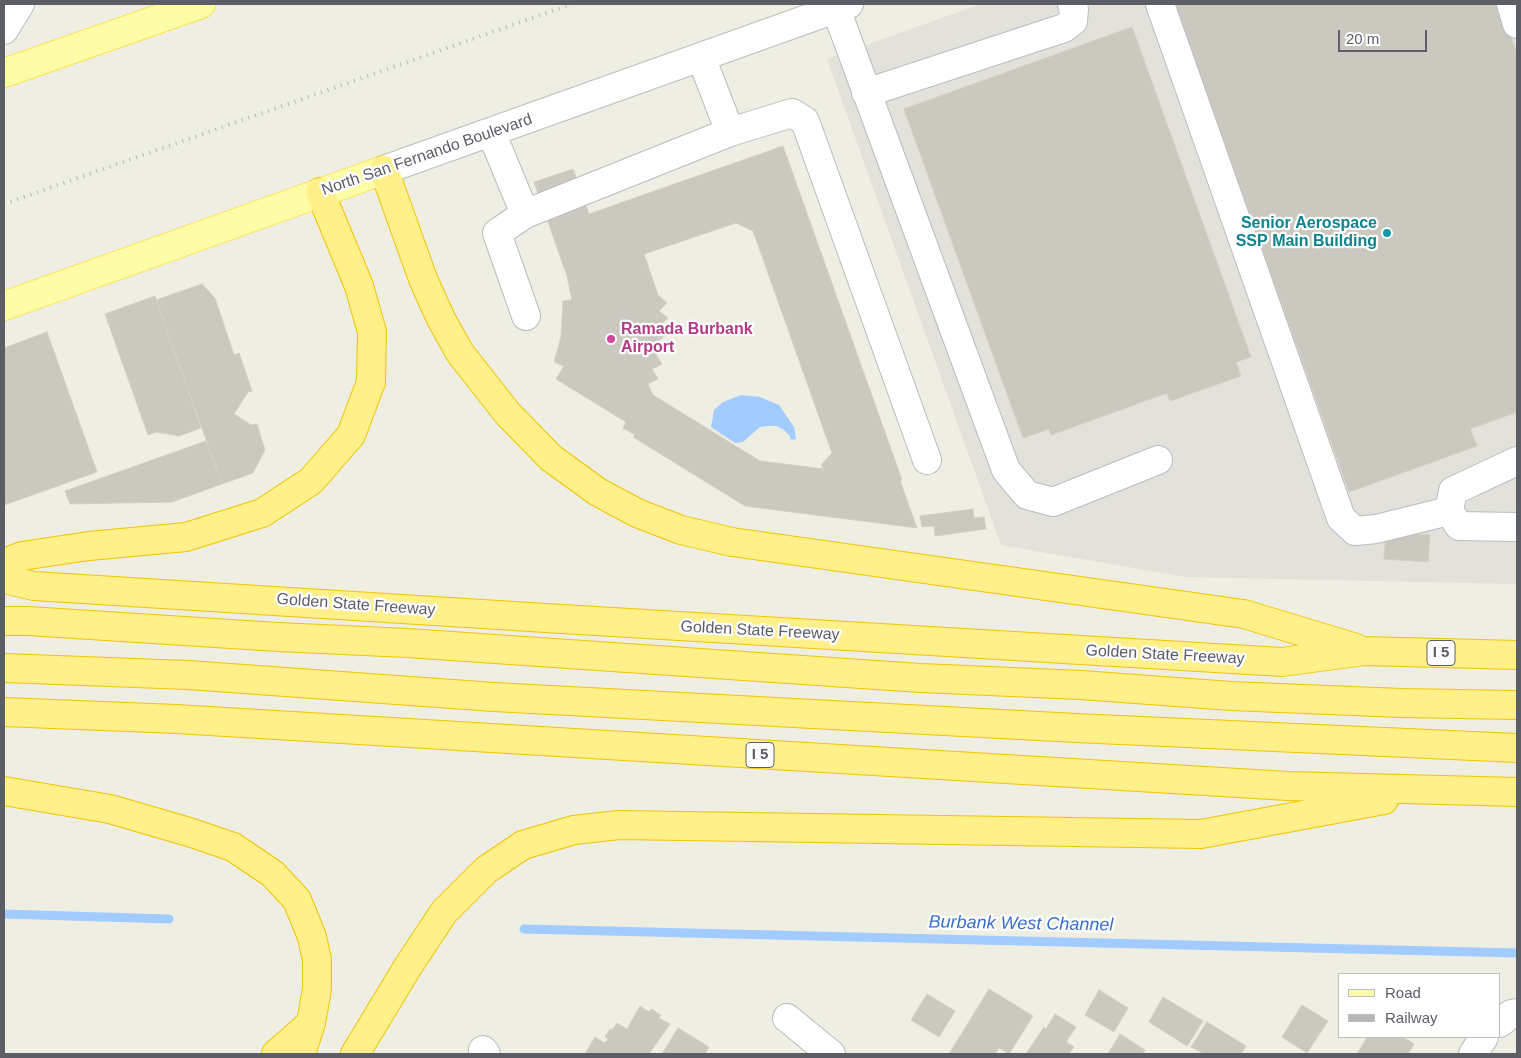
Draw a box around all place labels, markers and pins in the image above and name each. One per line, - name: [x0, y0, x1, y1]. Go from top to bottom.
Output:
- place label: Senior Aerospace SSP Main Building: [1236, 214, 1377, 252]
- marker: Senior Aerospace SSP Main Building: [1381, 227, 1393, 239]
- place label: Ramada Burbank Airport: [621, 320, 753, 358]
- marker: Ramada Burbank Airport: [605, 333, 617, 345]

